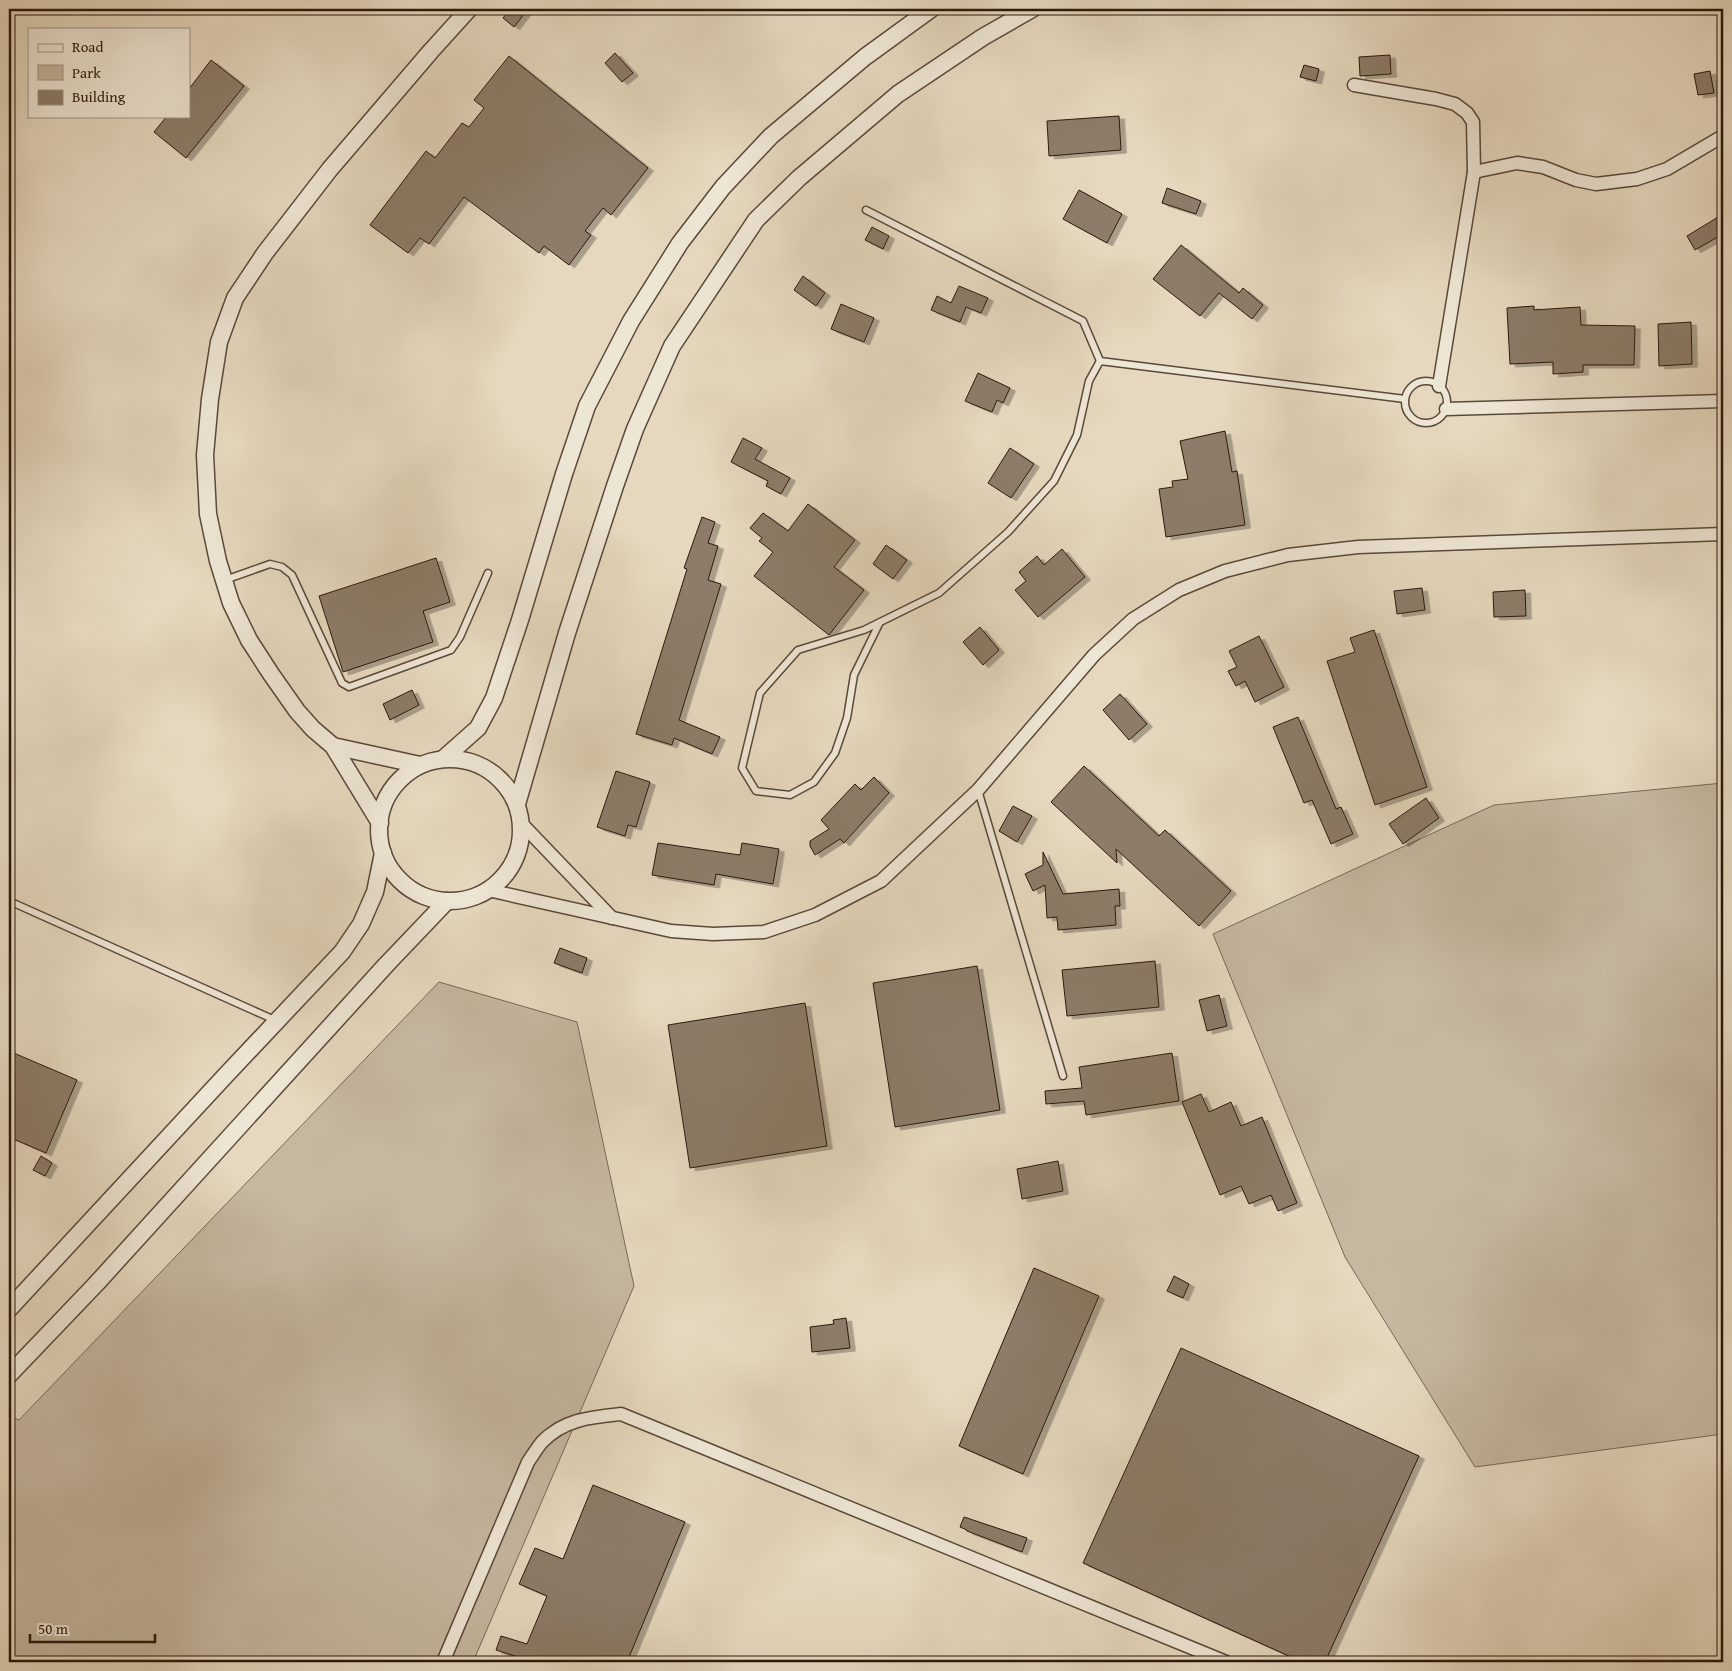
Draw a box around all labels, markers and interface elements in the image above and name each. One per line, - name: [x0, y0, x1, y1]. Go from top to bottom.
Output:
- legend: [28, 28, 190, 118]
- text: Road: [72, 36, 103, 57]
- text: Park: [72, 62, 101, 83]
- text: Building: [72, 86, 126, 107]
- scale bar: [30, 1611, 155, 1643]
- text: 50 m: [38, 1618, 69, 1639]

